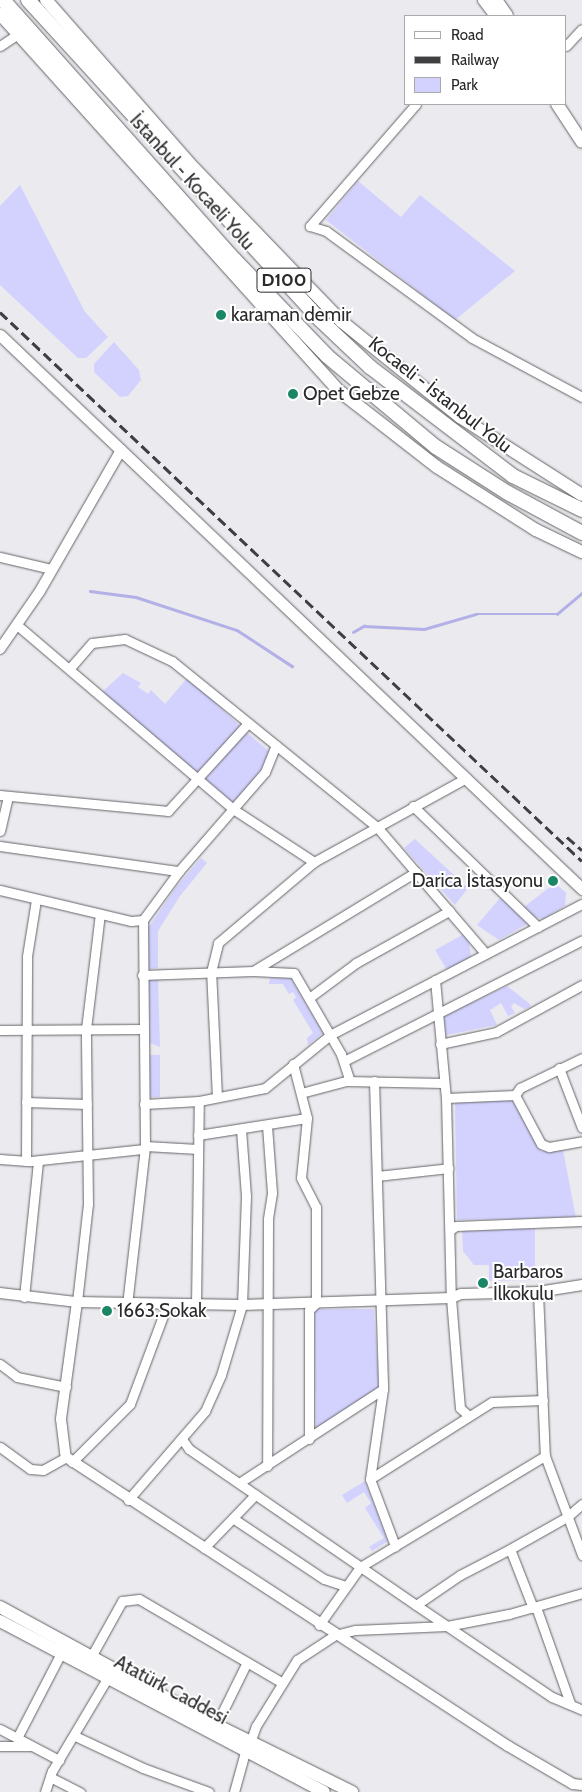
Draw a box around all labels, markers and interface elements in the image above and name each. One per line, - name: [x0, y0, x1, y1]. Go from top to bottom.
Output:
- legend: [404, 15, 567, 105]
- text: Road: [451, 26, 484, 44]
- text: Railway: [451, 51, 499, 69]
- text: Park: [451, 76, 478, 94]
- street label: İstanbul - Kocaeli Yolu: [125, 109, 259, 255]
- road number: D100: [255, 264, 313, 296]
- place label: karaman demir: [231, 304, 351, 326]
- marker: karaman demir: [215, 309, 227, 321]
- street label: Kocaeli - İstanbul Yolu: [364, 332, 516, 458]
- place label: Opet Gebze: [303, 383, 400, 405]
- marker: Opet Gebze: [287, 388, 299, 400]
- place label: Darica İstasyonu: [412, 870, 543, 892]
- marker: Darica İstasyonu: [547, 875, 559, 887]
- place label: Barbaros İlkokulu: [493, 1261, 563, 1305]
- marker: Barbaros İlkokulu: [477, 1277, 489, 1289]
- place label: 1663.Sokak: [117, 1300, 207, 1322]
- marker: 1663.Sokak: [101, 1305, 113, 1317]
- street label: Atatürk Caddesi: [110, 1651, 232, 1729]

